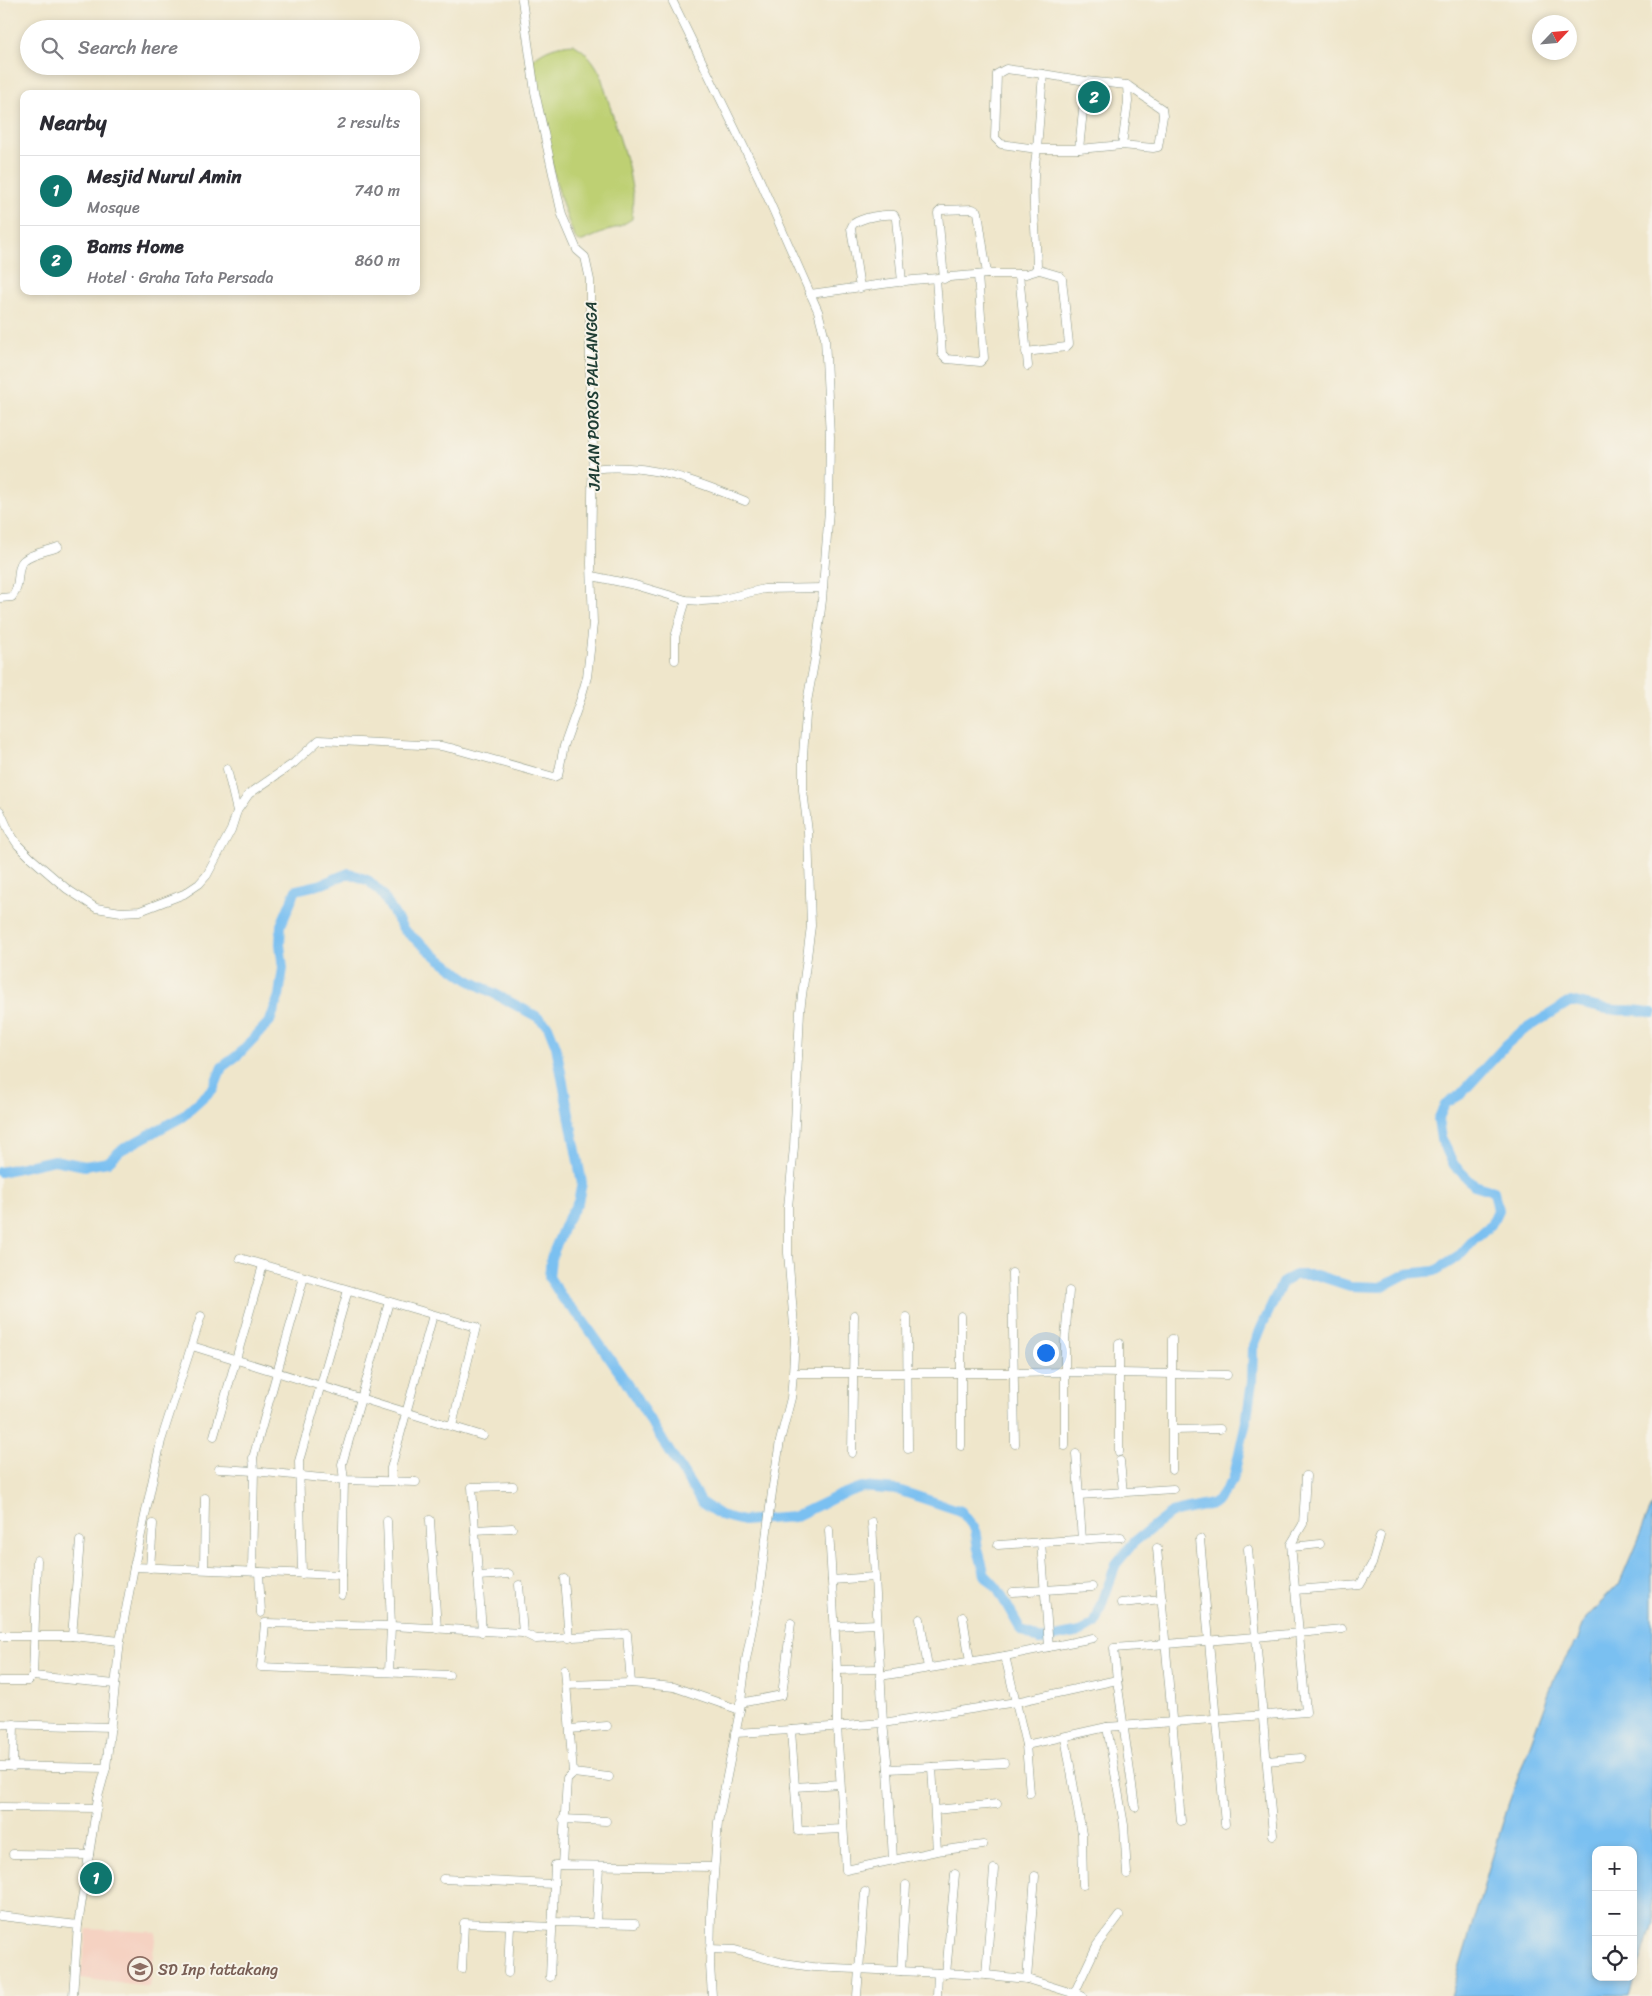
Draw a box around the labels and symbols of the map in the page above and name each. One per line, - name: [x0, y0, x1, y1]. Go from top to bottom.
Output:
- north arrow: [1532, 15, 1577, 60]
- pin: 2: [1078, 78, 1110, 116]
- street label: JALAN POROS PALLANGGA: [576, 301, 609, 492]
- your location: [1033, 1340, 1059, 1366]
- pin: 1: [80, 1859, 112, 1897]
- place label: SD Inp tattakang: [158, 1955, 278, 1984]
- school or university icon: SD Inp tattakang: [127, 1956, 153, 1982]

